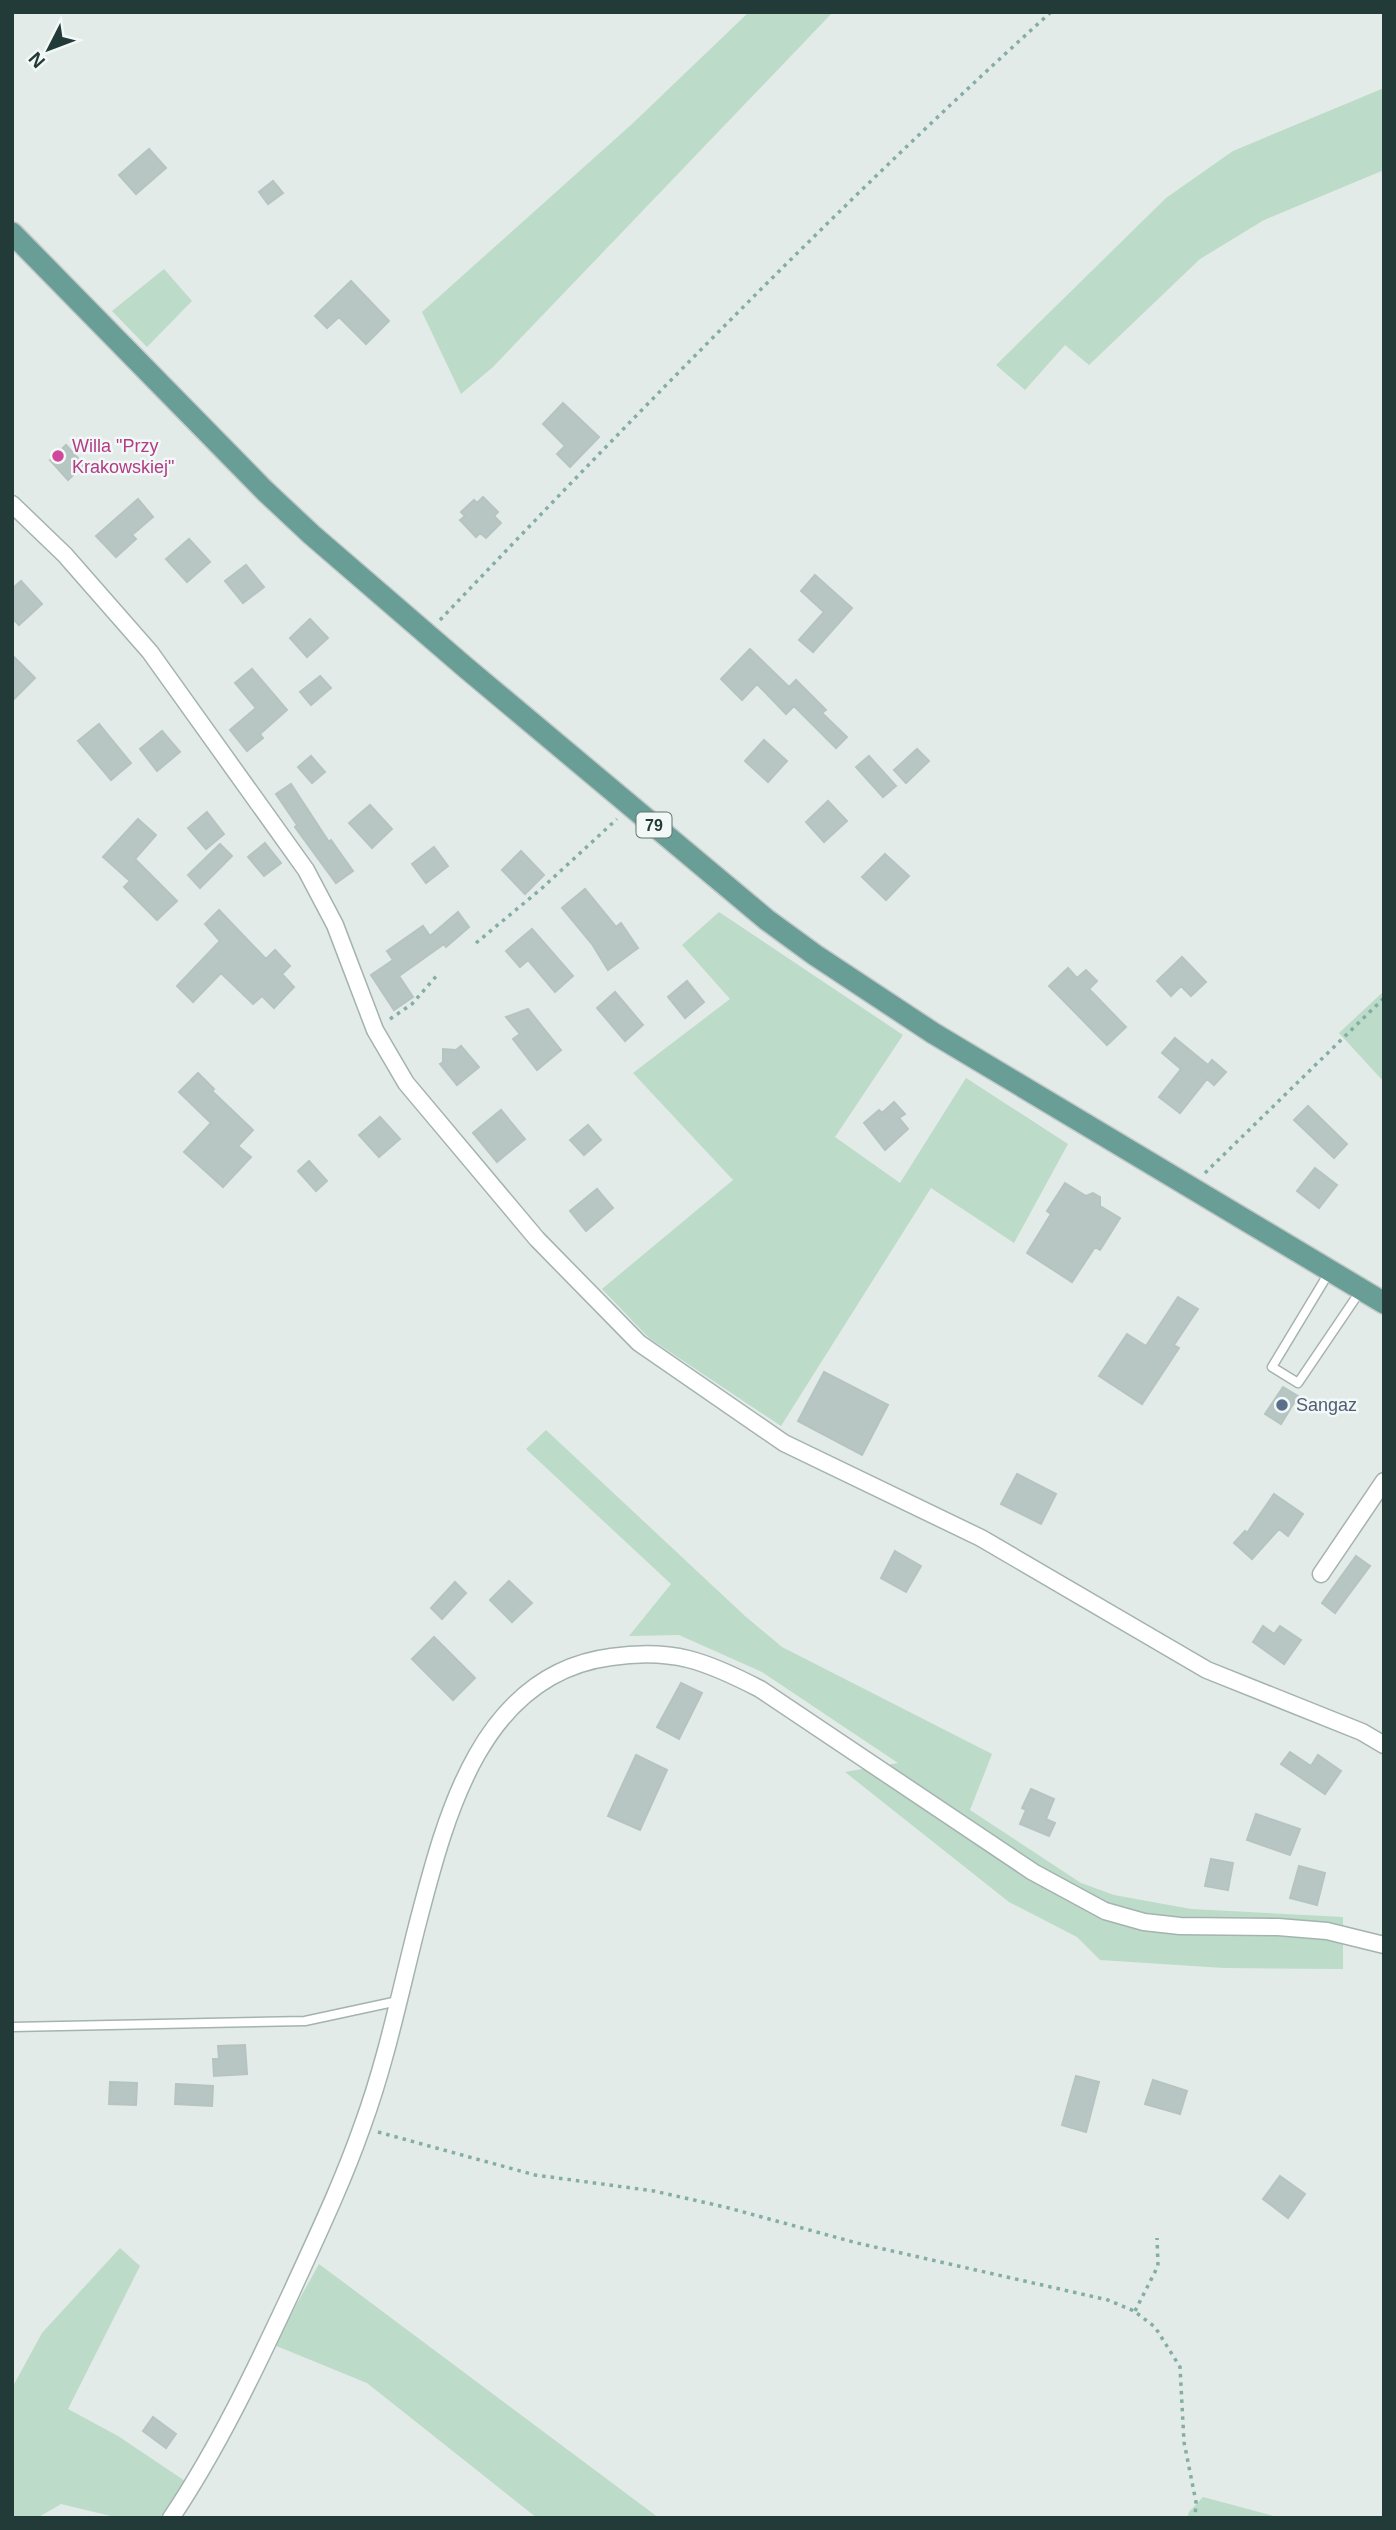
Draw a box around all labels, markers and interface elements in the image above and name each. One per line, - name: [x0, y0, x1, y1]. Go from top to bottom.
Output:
- north arrow: [14, 14, 84, 84]
- text: N: [24, 48, 49, 72]
- place label: Willa "Przy Krakowskiej": [72, 436, 174, 477]
- marker: Willa "Przy Krakowskiej": [50, 448, 66, 464]
- road number: 79: [636, 812, 672, 838]
- place label: Sangaz: [1296, 1395, 1357, 1415]
- marker: Sangaz: [1274, 1397, 1290, 1413]

